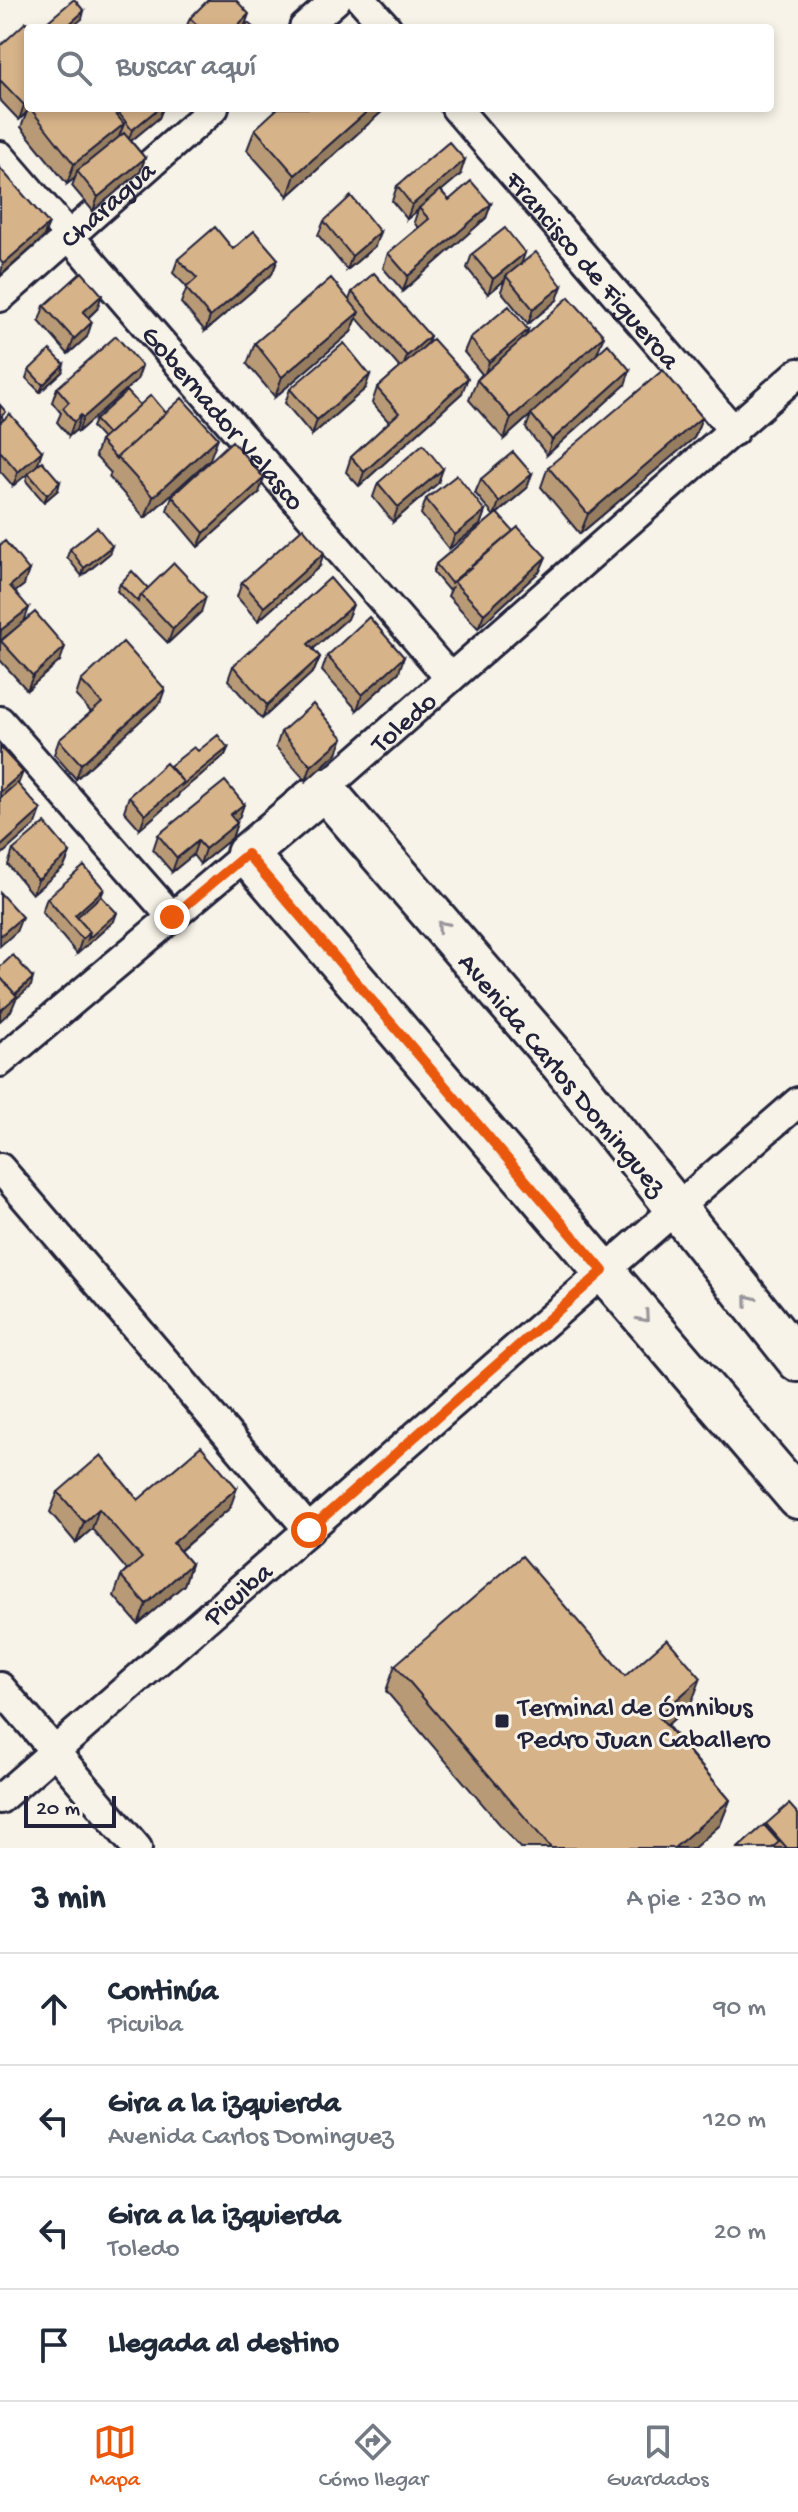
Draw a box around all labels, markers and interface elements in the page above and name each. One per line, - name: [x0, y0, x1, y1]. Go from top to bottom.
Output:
- search box: [24, 24, 774, 112]
- icon: search: [52, 46, 96, 90]
- text: Buscar aquí: [116, 51, 256, 86]
- street label: Charagua: [55, 155, 165, 257]
- street label: Francisco de Figueroa: [496, 165, 686, 379]
- street label: Gobernador Velasco: [132, 320, 310, 519]
- street label: Toledo: [364, 686, 445, 763]
- route end: [154, 899, 190, 935]
- one-way arrow: [438, 921, 452, 936]
- street label: Avenida Carlos Dominguez: [449, 948, 673, 1206]
- one-way arrow: [745, 1294, 759, 1309]
- one-way arrow: [634, 1308, 649, 1323]
- route start: [291, 1512, 327, 1548]
- street label: Picuiba: [197, 1556, 282, 1635]
- place label: Terminal de Ómnibus Pedro Juan Caballero: [516, 1693, 771, 1758]
- marker: Terminal de Ómnibus Pedro Juan Caballero: [493, 1712, 511, 1730]
- scale bar: [24, 1792, 116, 1828]
- text: 20 m: [36, 1797, 80, 1823]
- text: 3 min: [32, 1880, 105, 1920]
- text: A pie · 230 m: [627, 1885, 766, 1916]
- text: Continúa: [108, 1976, 218, 2011]
- icon: ahead: [32, 1987, 76, 2031]
- text: 90 m: [714, 1994, 766, 2025]
- text: Picuiba: [108, 2011, 183, 2042]
- text: Gira a la izquierda: [108, 2088, 341, 2123]
- icon: left: [32, 2099, 76, 2143]
- text: 120 m: [703, 2106, 766, 2137]
- text: Avenida Carlos Dominguez: [108, 2123, 393, 2154]
- text: Gira a la izquierda: [108, 2200, 341, 2235]
- icon: left: [32, 2211, 76, 2255]
- text: 20 m: [714, 2218, 766, 2249]
- text: Toledo: [108, 2235, 179, 2266]
- icon: arrive: [32, 2323, 76, 2367]
- text: Llegada al destino: [108, 2328, 339, 2363]
- tab: Mapa: [89, 2420, 140, 2494]
- tab: Cómo llegar: [319, 2420, 428, 2494]
- tab: Guardados: [607, 2420, 709, 2494]

